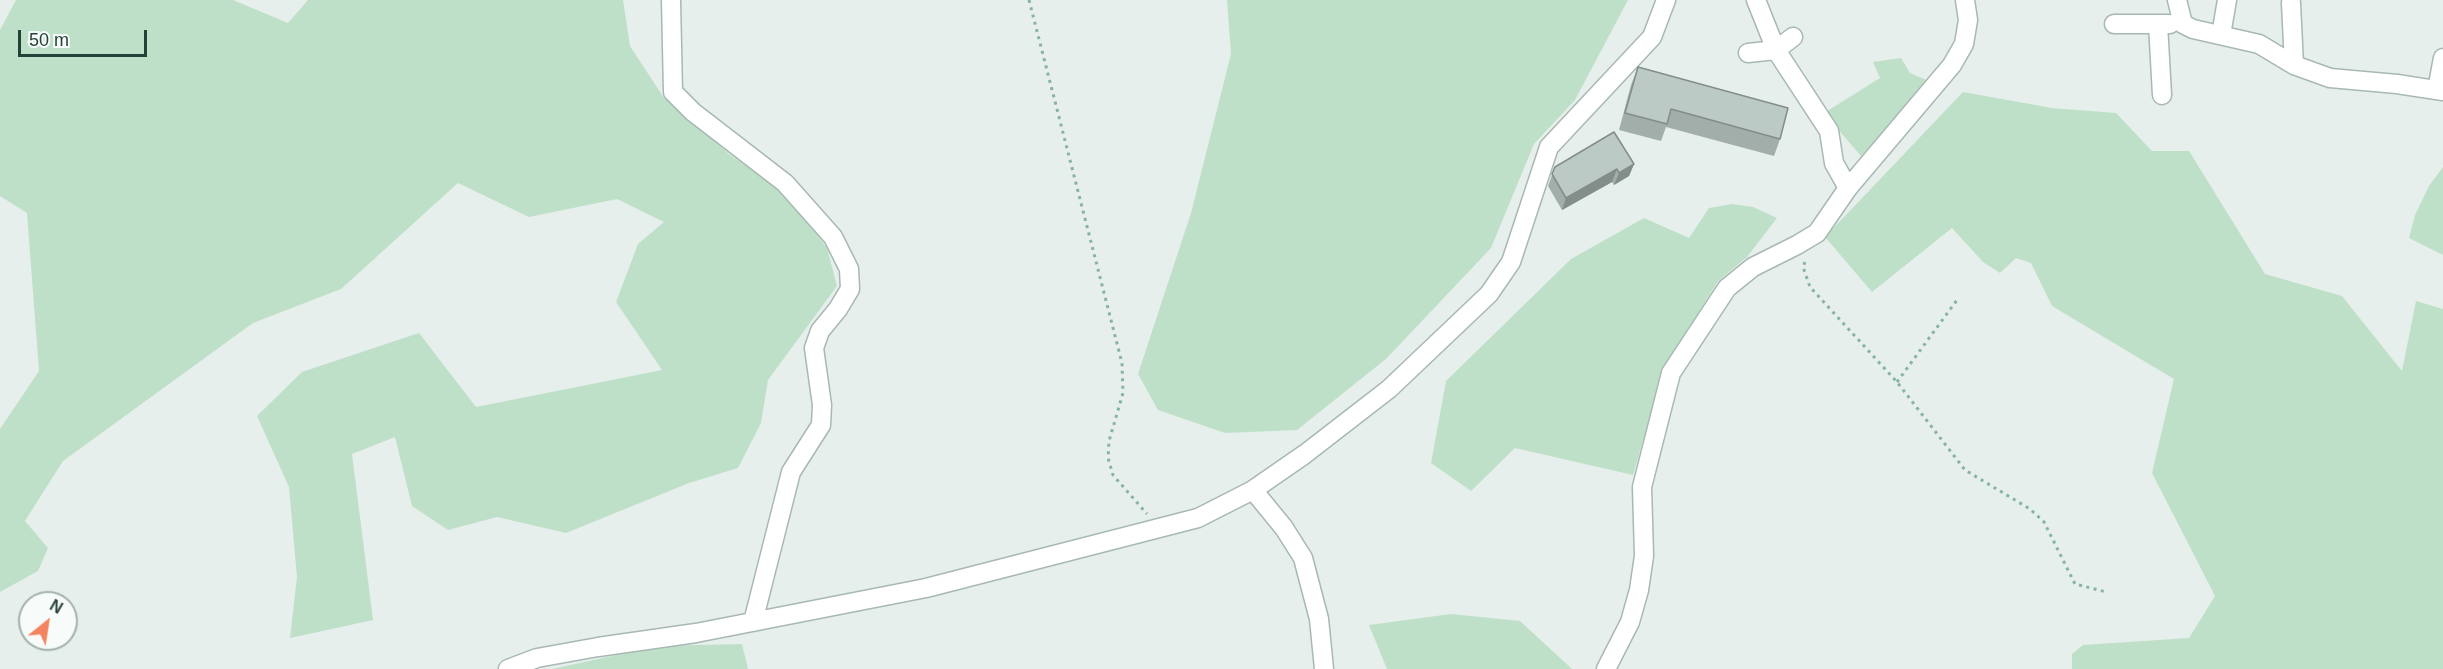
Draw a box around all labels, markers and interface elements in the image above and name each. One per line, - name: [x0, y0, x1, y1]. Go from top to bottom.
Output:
- scale bar: [21, 18, 150, 56]
- text: 50 m: [29, 30, 69, 50]
- north arrow: [18, 591, 78, 651]
- text: N: [47, 596, 66, 617]

